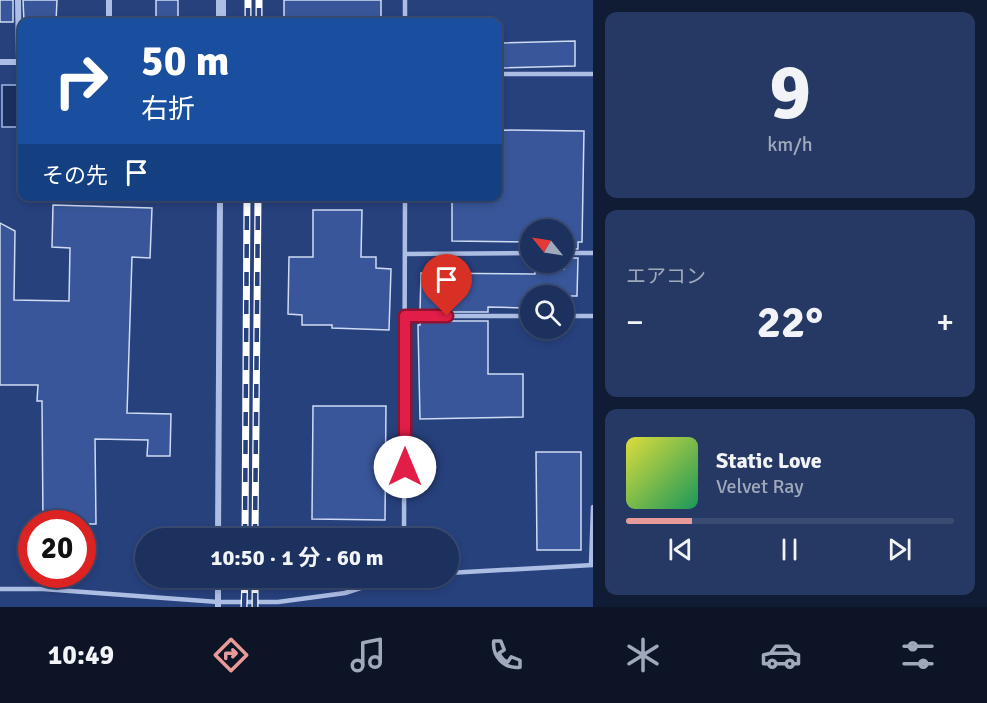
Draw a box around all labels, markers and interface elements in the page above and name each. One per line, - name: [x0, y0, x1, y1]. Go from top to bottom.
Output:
- text: 50 m: [141, 36, 230, 87]
- icon: right: [42, 42, 120, 120]
- text: 9: [769, 45, 811, 141]
- text: 右折: [141, 93, 195, 126]
- text: km/h: [767, 132, 813, 157]
- icon: arrive: [120, 156, 153, 189]
- text: その先: [42, 162, 108, 189]
- north arrow: [520, 219, 574, 273]
- map controls: [520, 219, 574, 339]
- pin: [421, 254, 472, 316]
- icon: arrive: [430, 263, 463, 296]
- text: エアコン: [626, 264, 706, 289]
- button: search: [520, 285, 574, 339]
- text: 22°: [757, 295, 823, 350]
- text: −: [626, 302, 644, 343]
- text: +: [936, 302, 954, 343]
- position arrow: [373, 435, 437, 499]
- text: Static Love: [716, 447, 822, 474]
- text: Velvet Ray: [716, 474, 804, 499]
- speed limit sign: 20: [18, 510, 96, 588]
- icon: previous: [664, 533, 697, 566]
- icon: pause: [773, 533, 806, 566]
- icon: next: [883, 533, 916, 566]
- text: 10:50 · 1 分 · 60 m: [211, 544, 383, 571]
- icon: directions: [210, 634, 252, 676]
- icon: music: [347, 634, 389, 676]
- icon: phone: [485, 634, 527, 676]
- icon: climate: [622, 634, 664, 676]
- icon: car: [760, 634, 802, 676]
- icon: filters: [897, 634, 939, 676]
- text: 10:49: [48, 639, 114, 672]

